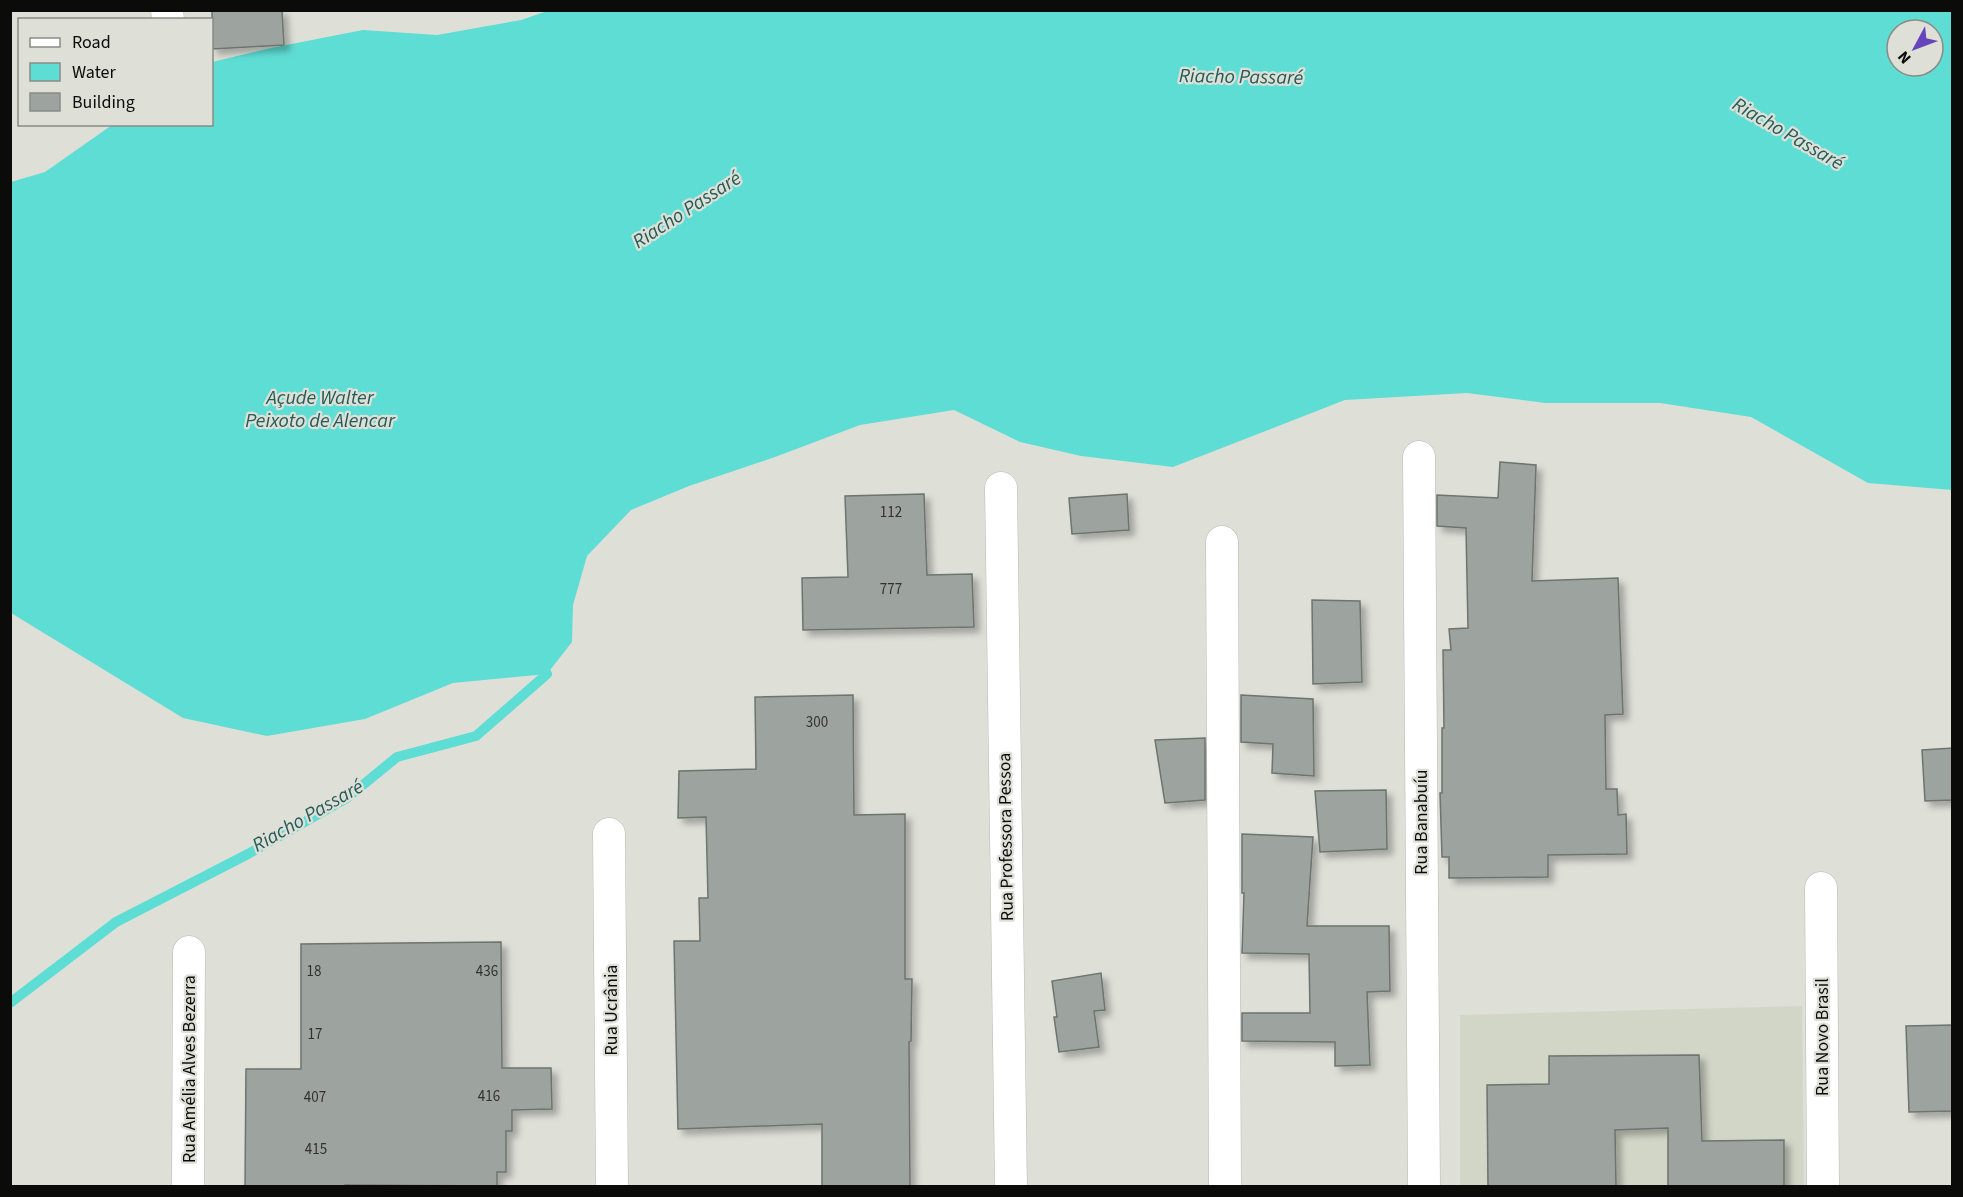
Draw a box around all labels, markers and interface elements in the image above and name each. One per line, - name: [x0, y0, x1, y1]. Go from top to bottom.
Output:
- legend: [18, 18, 213, 126]
- north arrow: [1885, 18, 1945, 78]
- text: Road: [72, 30, 111, 55]
- text: N: [1893, 46, 1916, 68]
- text: Water: [72, 60, 116, 85]
- water label: Riacho Passaré: [1179, 62, 1304, 92]
- text: Building: [72, 90, 135, 115]
- water label: Riacho Passaré: [1727, 91, 1849, 177]
- water label: Riacho Passaré: [627, 164, 747, 256]
- water label: Açude Walter Peixoto de Alencar: [245, 384, 396, 435]
- house number: 112: [880, 502, 902, 523]
- house number: 777: [880, 579, 902, 600]
- house number: 300: [806, 712, 828, 733]
- street label: Rua Professora Pessoa: [992, 753, 1020, 921]
- street label: Rua Banabuíu: [1409, 769, 1434, 875]
- water label: Riacho Passaré: [247, 773, 369, 859]
- house number: 18: [307, 961, 321, 982]
- house number: 436: [476, 961, 498, 982]
- street label: Rua Ucrânia: [599, 965, 624, 1055]
- street label: Rua Amélia Alves Bezerra: [177, 975, 202, 1163]
- street label: Rua Novo Brasil: [1810, 978, 1835, 1096]
- house number: 17: [308, 1024, 322, 1045]
- house number: 416: [478, 1086, 500, 1107]
- house number: 407: [304, 1087, 326, 1108]
- house number: 415: [305, 1139, 327, 1160]

